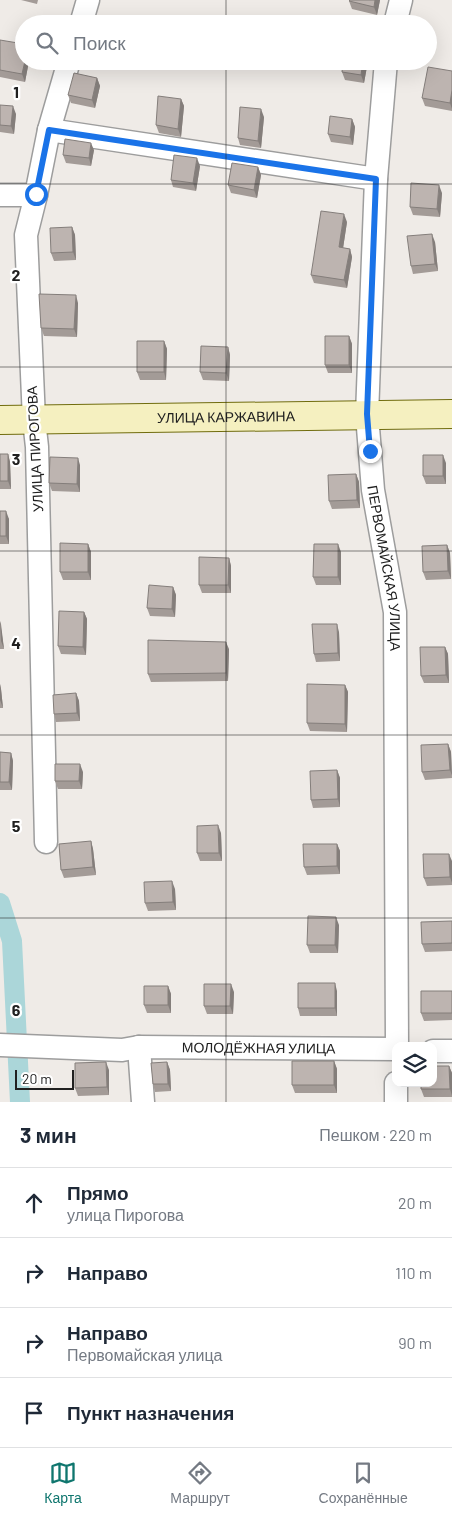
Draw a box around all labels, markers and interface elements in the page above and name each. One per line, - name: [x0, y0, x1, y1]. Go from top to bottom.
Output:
- search box: [15, 15, 437, 70]
- icon: search: [33, 29, 61, 57]
- text: Поиск: [73, 31, 126, 54]
- text: 1: [13, 82, 19, 101]
- route start: [25, 183, 48, 206]
- text: 2: [12, 265, 21, 284]
- street label: УЛИЦА ПИРОГОВА: [23, 385, 46, 512]
- street label: УЛИЦА КАРЖАВИНА: [157, 407, 296, 426]
- route end: [359, 440, 382, 463]
- text: 3: [12, 449, 20, 468]
- street label: ПЕРВОМАЙСКАЯ УЛИЦА: [364, 484, 404, 652]
- text: 4: [11, 633, 21, 652]
- text: 5: [12, 816, 21, 835]
- text: 6: [12, 1000, 21, 1019]
- street label: МОЛОДЁЖНАЯ УЛИЦА: [182, 1038, 336, 1057]
- map controls: [392, 1042, 437, 1087]
- button: layers: [392, 1042, 437, 1087]
- scale bar: [15, 1067, 74, 1090]
- text: 20 m: [22, 1070, 52, 1087]
- text: 3 мин: [20, 1122, 77, 1147]
- text: Пешком · 220 m: [319, 1125, 432, 1144]
- text: Прямо: [67, 1181, 129, 1204]
- icon: ahead: [20, 1189, 48, 1217]
- text: 20 m: [398, 1193, 432, 1212]
- text: улица Пирогова: [67, 1205, 184, 1224]
- icon: right: [20, 1259, 48, 1287]
- text: Направо: [67, 1261, 148, 1284]
- text: 110 m: [395, 1263, 432, 1282]
- text: Направо: [67, 1321, 148, 1344]
- icon: right: [20, 1329, 48, 1357]
- text: 90 m: [398, 1333, 432, 1352]
- text: Первомайская улица: [67, 1345, 222, 1364]
- icon: arrive: [20, 1399, 48, 1427]
- text: Пункт назначения: [67, 1401, 234, 1424]
- tab: Карта: [44, 1459, 82, 1506]
- tab: Маршрут: [170, 1459, 230, 1506]
- tab: Сохранённые: [319, 1459, 408, 1506]

